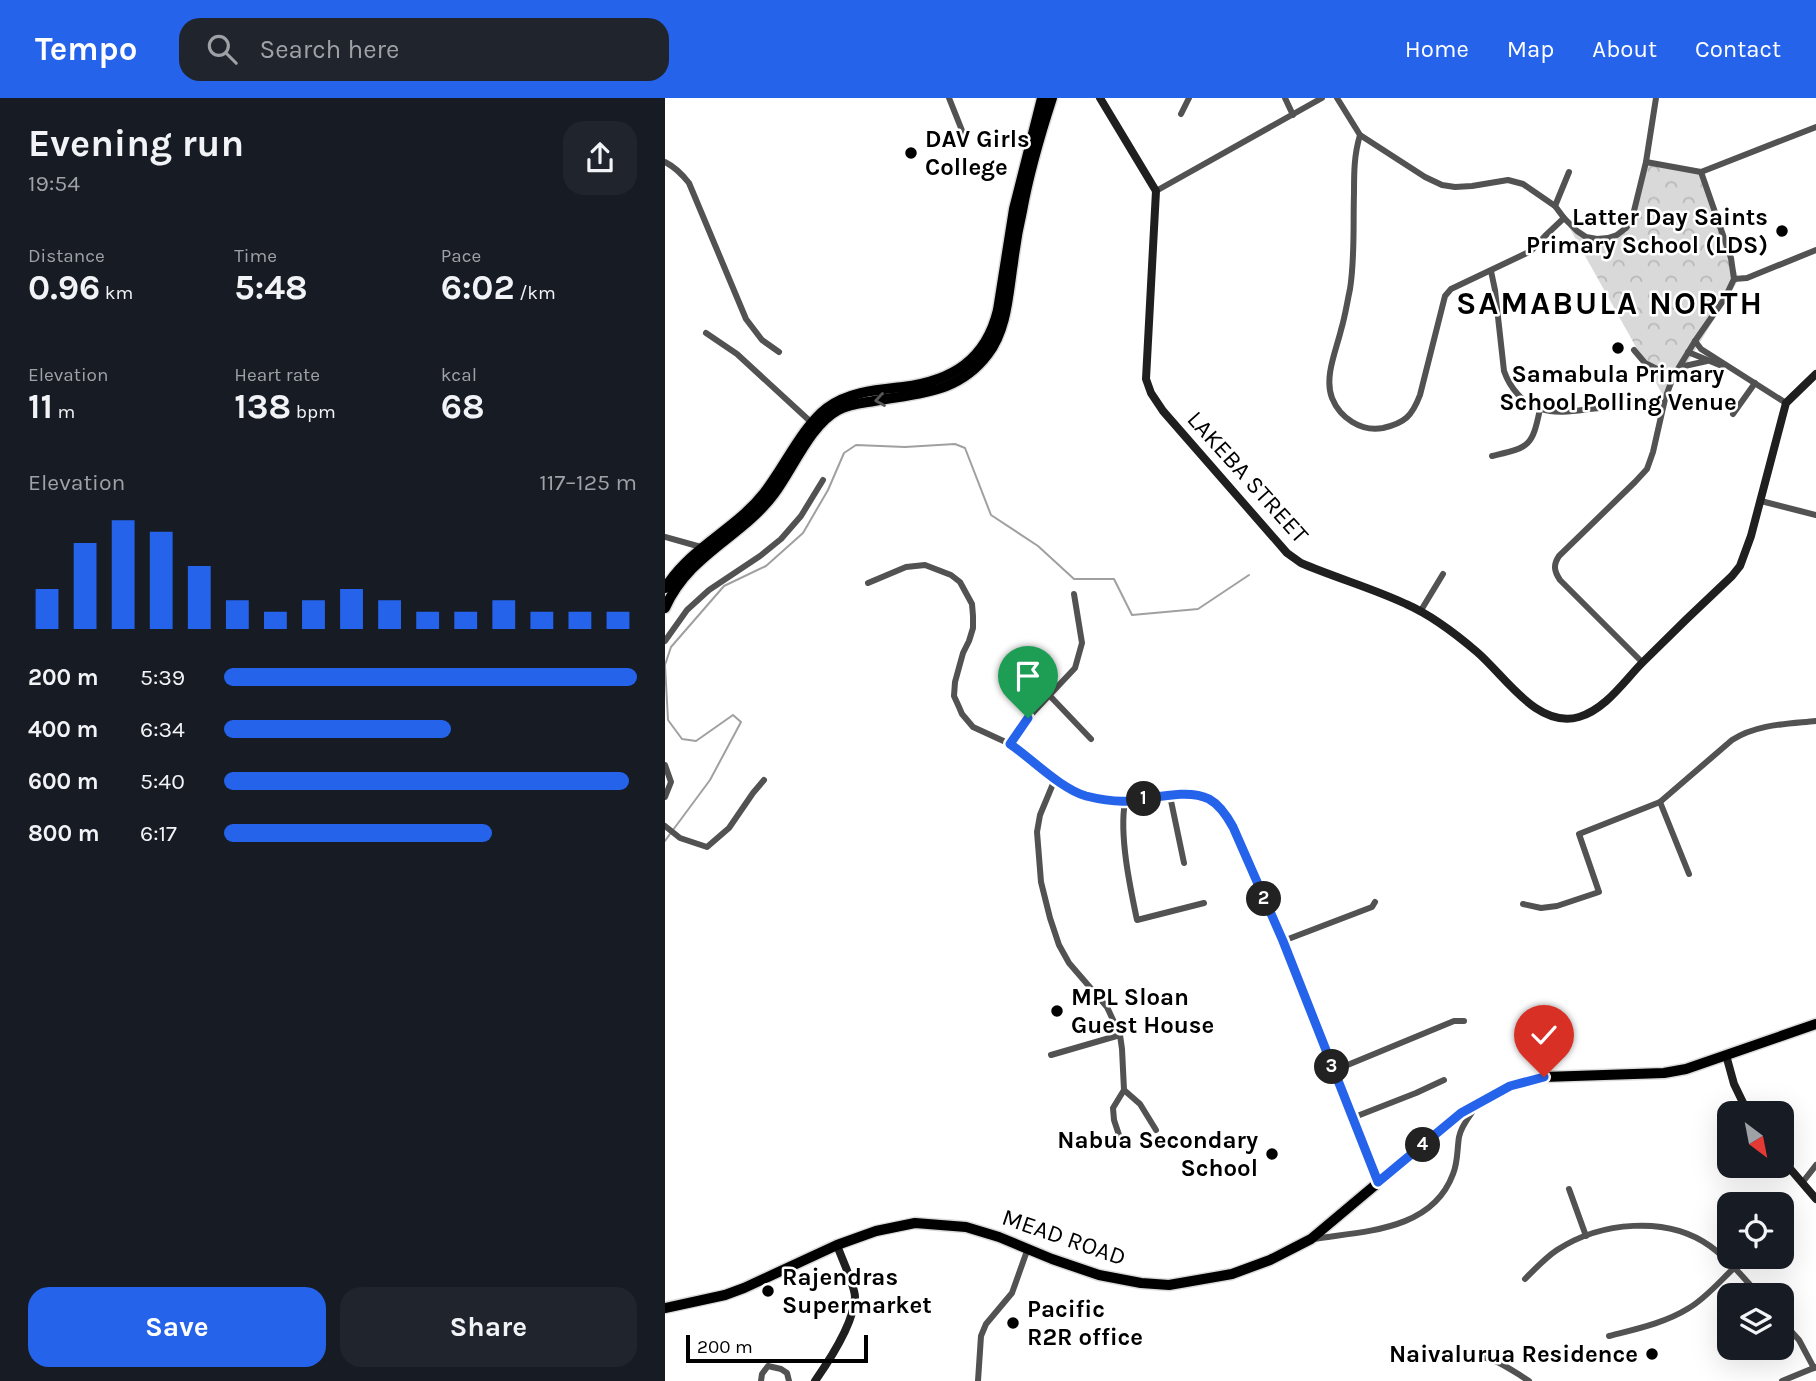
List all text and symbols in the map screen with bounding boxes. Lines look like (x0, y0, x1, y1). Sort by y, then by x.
search box (179, 18, 669, 81)
text: Tempo (35, 30, 137, 68)
icon: search (203, 30, 241, 68)
text: Search here (259, 34, 399, 65)
text: Home (1405, 35, 1469, 63)
text: Map (1507, 35, 1554, 63)
text: About (1592, 35, 1657, 63)
text: Contact (1695, 35, 1781, 63)
text: Evening run (28, 121, 244, 166)
button: share (563, 121, 637, 195)
place label: DAV Girls College (925, 125, 1030, 181)
marker: DAV Girls College (903, 145, 919, 161)
text: 19:54 (28, 170, 80, 197)
place label: Latter Day Saints Primary School (LDS) (1526, 203, 1768, 259)
marker: Latter Day Saints Primary School (LDS) (1774, 223, 1790, 239)
text: Distance (28, 245, 105, 267)
text: Time (234, 245, 277, 267)
text: Pace (441, 245, 481, 267)
text: 0.96 (28, 267, 100, 308)
text: 5:48 (234, 267, 308, 308)
text: 6:02 (441, 267, 515, 308)
text: km (100, 282, 133, 304)
text: /km (515, 282, 556, 304)
district label: SAMABULA NORTH (1456, 285, 1764, 322)
marker: Samabula Primary School Polling Venue (1610, 340, 1626, 356)
place label: Samabula Primary School Polling Venue (1499, 360, 1737, 416)
text: Elevation (28, 364, 108, 386)
text: Heart rate (234, 364, 320, 386)
text: kcal (441, 364, 477, 386)
text: 11 (28, 386, 53, 427)
text: 138 (234, 386, 291, 427)
text: 68 (441, 386, 485, 427)
one-way arrow (874, 392, 886, 407)
text: m (53, 401, 75, 423)
text: bpm (291, 401, 336, 423)
street label: LAKEBA STREET (1181, 405, 1315, 549)
text: Elevation (28, 469, 125, 496)
text: 117–125 m (539, 469, 637, 496)
pin (998, 646, 1058, 718)
icon: arrive (1009, 657, 1047, 695)
text: 200 m (28, 664, 99, 691)
text: 5:39 (140, 664, 185, 691)
text: 400 m (28, 716, 98, 743)
text: 6:34 (140, 716, 185, 743)
text: 600 m (28, 768, 99, 795)
text: 5:40 (140, 768, 185, 795)
pin: 1 (1127, 782, 1161, 816)
text: 1 (1140, 787, 1147, 809)
text: 800 m (28, 820, 100, 847)
text: 6:17 (140, 820, 177, 847)
pin: 2 (1247, 882, 1281, 916)
text: 2 (1258, 887, 1269, 909)
place label: MPL Sloan Guest House (1071, 983, 1214, 1039)
marker: MPL Sloan Guest House (1049, 1003, 1065, 1019)
pin (1514, 1005, 1574, 1077)
icon: check (1525, 1016, 1563, 1054)
pin: 3 (1315, 1049, 1349, 1084)
text: 3 (1326, 1055, 1337, 1077)
north arrow (1717, 1101, 1794, 1178)
map controls (1717, 1101, 1794, 1360)
place label: Nabua Secondary School (1057, 1126, 1258, 1182)
pin: 4 (1405, 1128, 1441, 1162)
text: 4 (1417, 1133, 1428, 1155)
marker: Nabua Secondary School (1264, 1146, 1280, 1162)
button: locate (1717, 1192, 1794, 1269)
street label: MEAD ROAD (998, 1203, 1130, 1271)
place label: Rajendras Supermarket (782, 1263, 932, 1319)
marker: Rajendras Supermarket (760, 1283, 776, 1299)
button: layers (1717, 1283, 1794, 1360)
button: Save (28, 1287, 326, 1367)
button: Share (340, 1287, 637, 1367)
place label: Pacific R2R office (1027, 1295, 1143, 1351)
marker: Pacific R2R office (1005, 1315, 1021, 1331)
scale bar (686, 1332, 868, 1364)
text: 200 m (697, 1336, 753, 1358)
place label: Naivalurua Residence (1389, 1340, 1638, 1368)
marker: Naivalurua Residence (1644, 1346, 1660, 1362)

